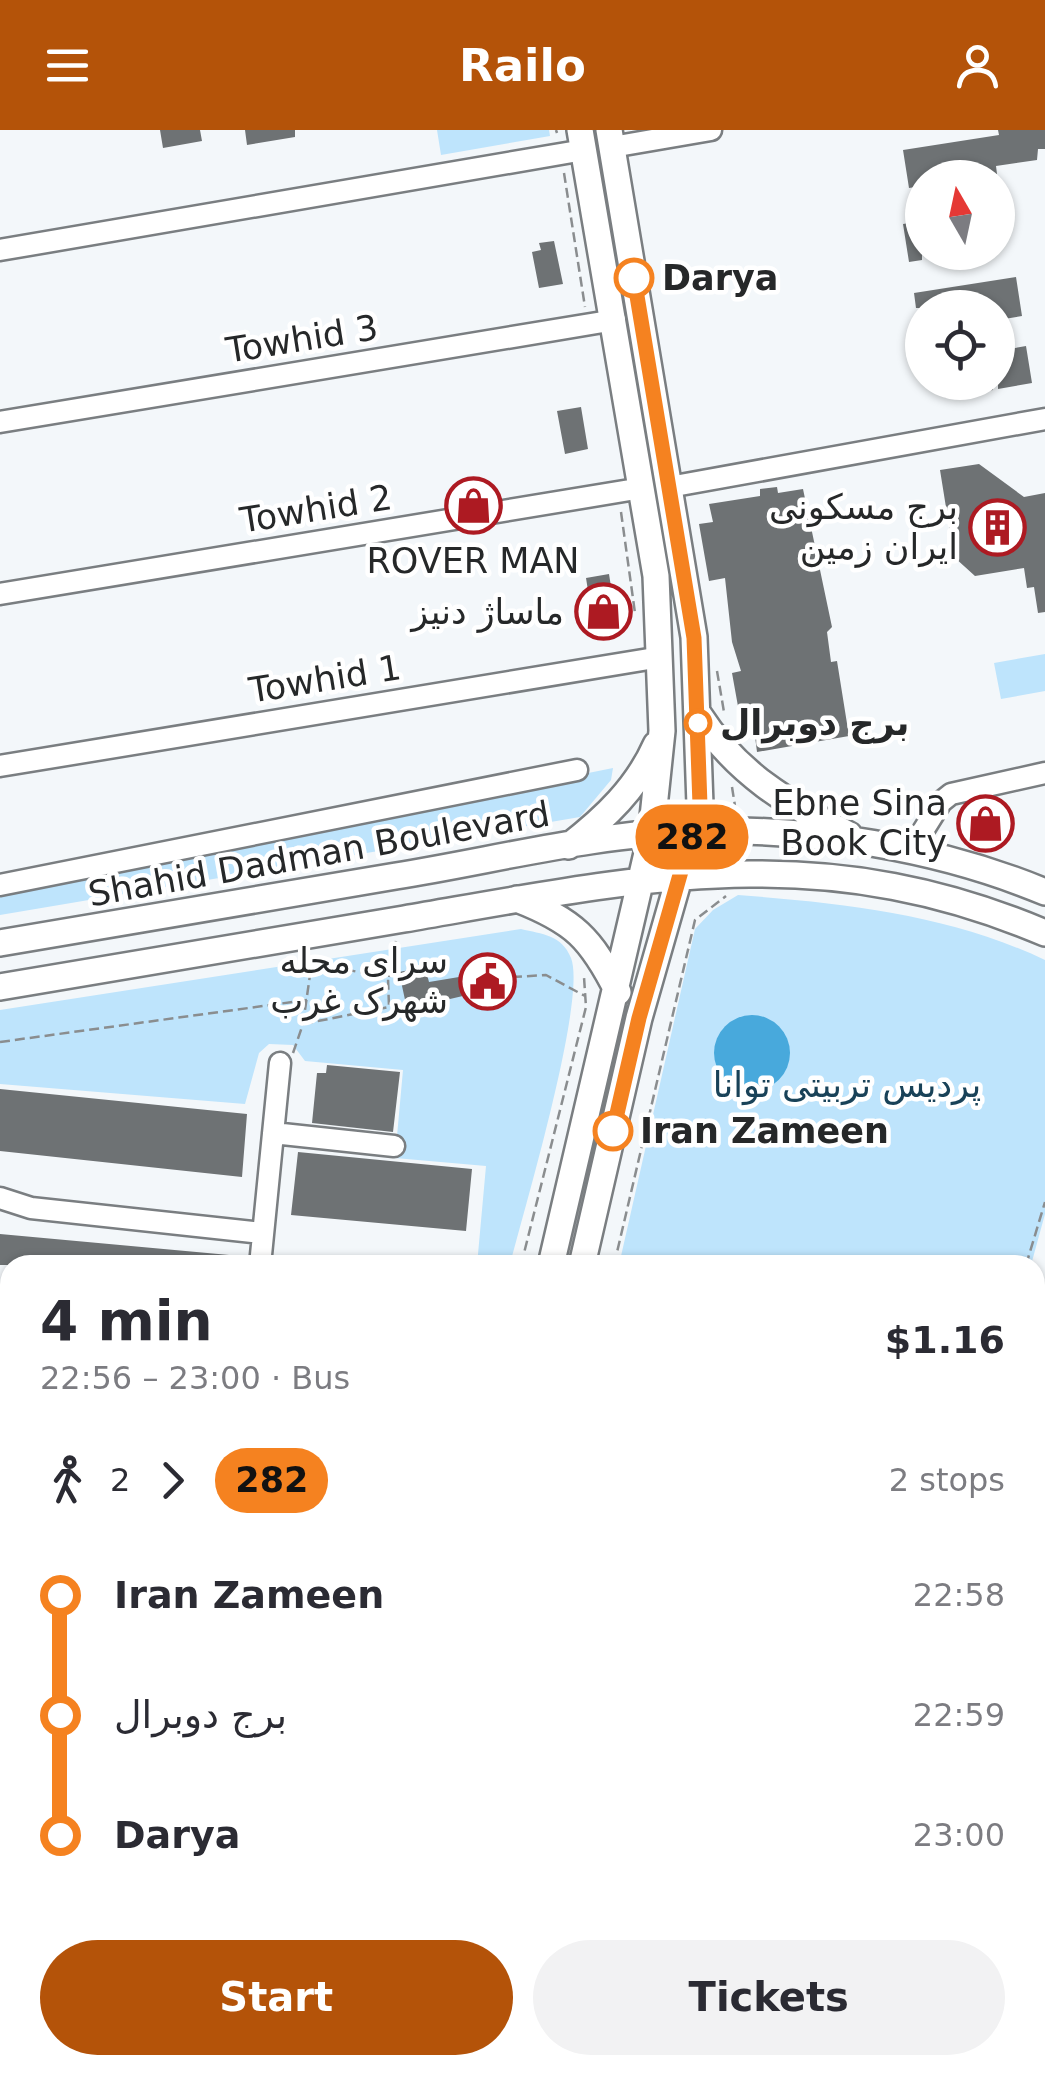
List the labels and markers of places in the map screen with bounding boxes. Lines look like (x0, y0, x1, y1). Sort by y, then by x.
place label: Darya (662, 258, 778, 298)
marker: Darya (615, 259, 653, 297)
shop icon: ROVER MAN (443, 475, 503, 535)
place label: برج مسکونی ایران زمین (769, 487, 958, 568)
building icon: برج مسکونی ایران زمین (967, 497, 1027, 557)
place label: ROVER MAN (366, 541, 580, 581)
shop icon: ماساژ دنیز (573, 582, 633, 642)
place label: ماساژ دنیز (409, 592, 564, 633)
place label: برج دوبرال (720, 703, 909, 744)
marker: برج دوبرال (685, 710, 711, 736)
place label: Ebne Sina Book City (772, 783, 947, 863)
shop icon: Ebne Sina Book City (956, 793, 1016, 853)
place label: سرای محله شهرک غرب (270, 941, 448, 1022)
public building icon: سرای محله شهرک غرب (457, 951, 517, 1011)
place label: Iran Zameen (640, 1111, 889, 1151)
marker: Iran Zameen (594, 1112, 632, 1150)

